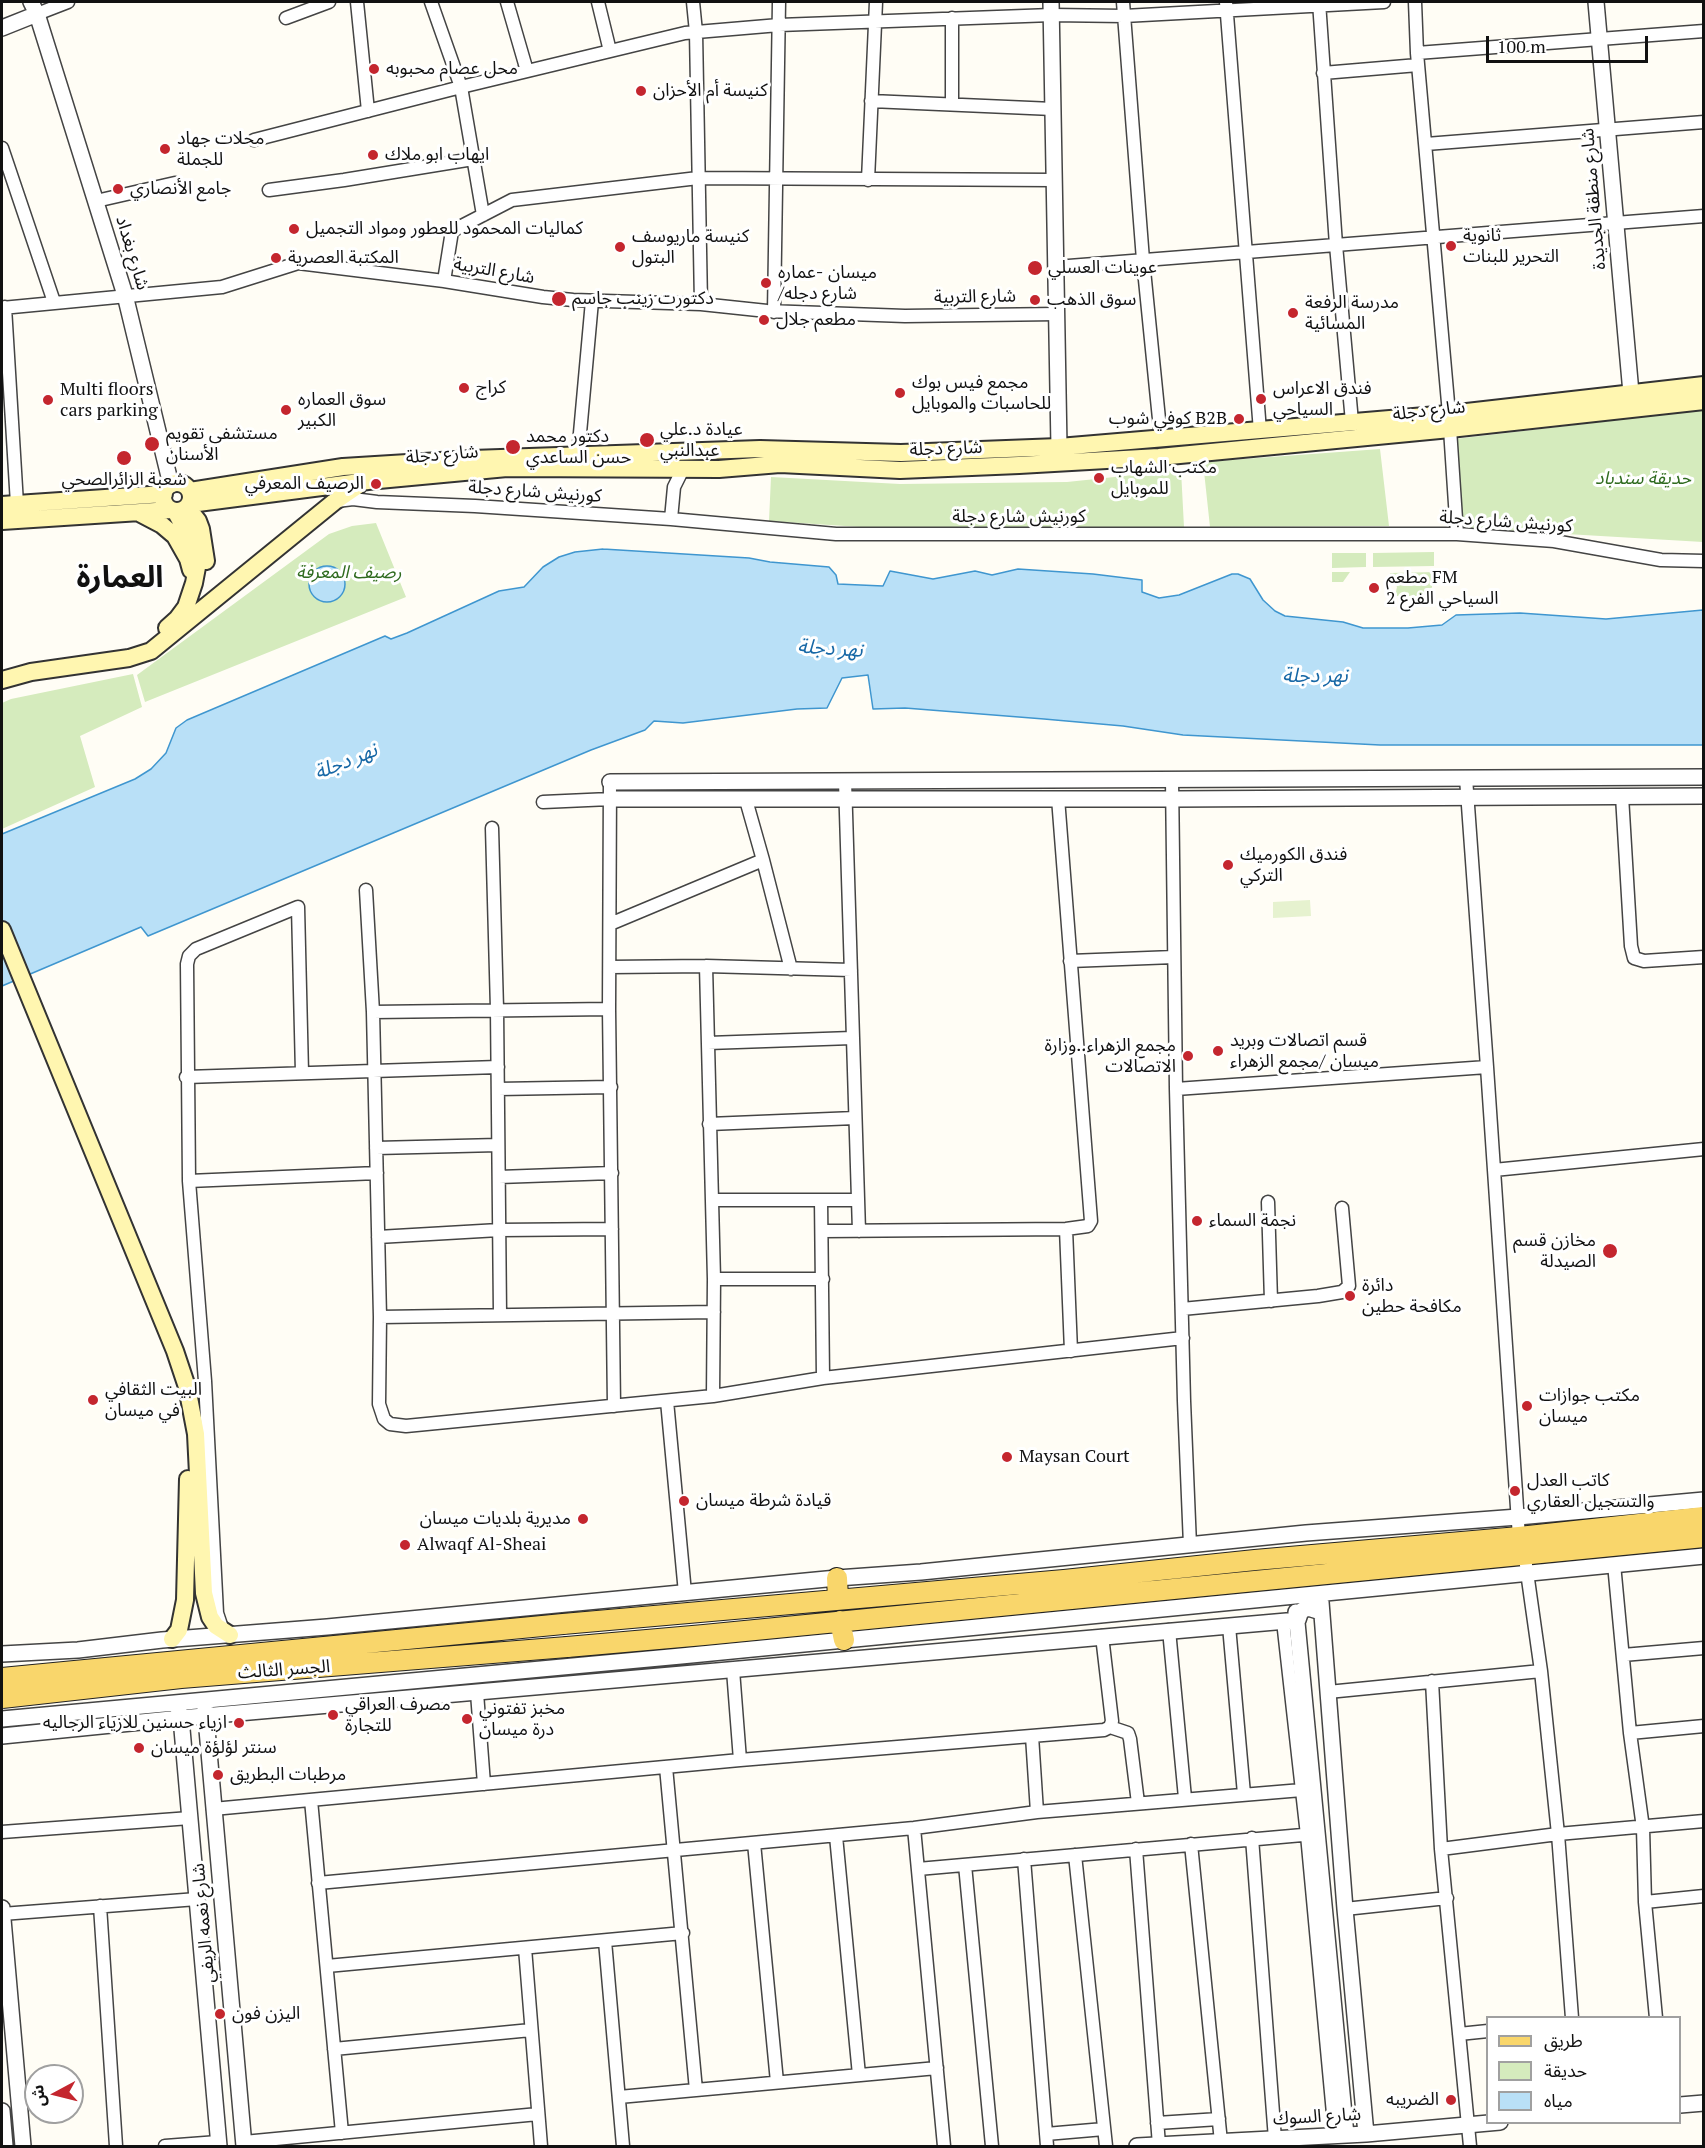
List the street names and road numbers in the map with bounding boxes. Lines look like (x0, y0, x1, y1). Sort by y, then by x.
street label: شارع منطقة الجديدة (1577, 127, 1611, 271)
street label: شارع بغداد (111, 213, 153, 293)
street label: شارع التربية (452, 253, 536, 289)
street label: شارع التربية (934, 285, 1016, 309)
street label: شارع دجلة (1392, 396, 1466, 426)
street label: شارع دجلة (909, 437, 983, 461)
street label: شارع دجلة (405, 441, 479, 469)
street label: كورنيش شارع دجلة (468, 477, 602, 507)
street label: كورنيش شارع دجلة (952, 506, 1086, 528)
street label: كورنيش شارع دجلة (1439, 507, 1573, 537)
street label: الجسر الثالث (237, 1656, 331, 1684)
street label: شارع نعمه الريفي (188, 1862, 220, 1984)
street label: شارع السوك (1272, 2104, 1362, 2130)

